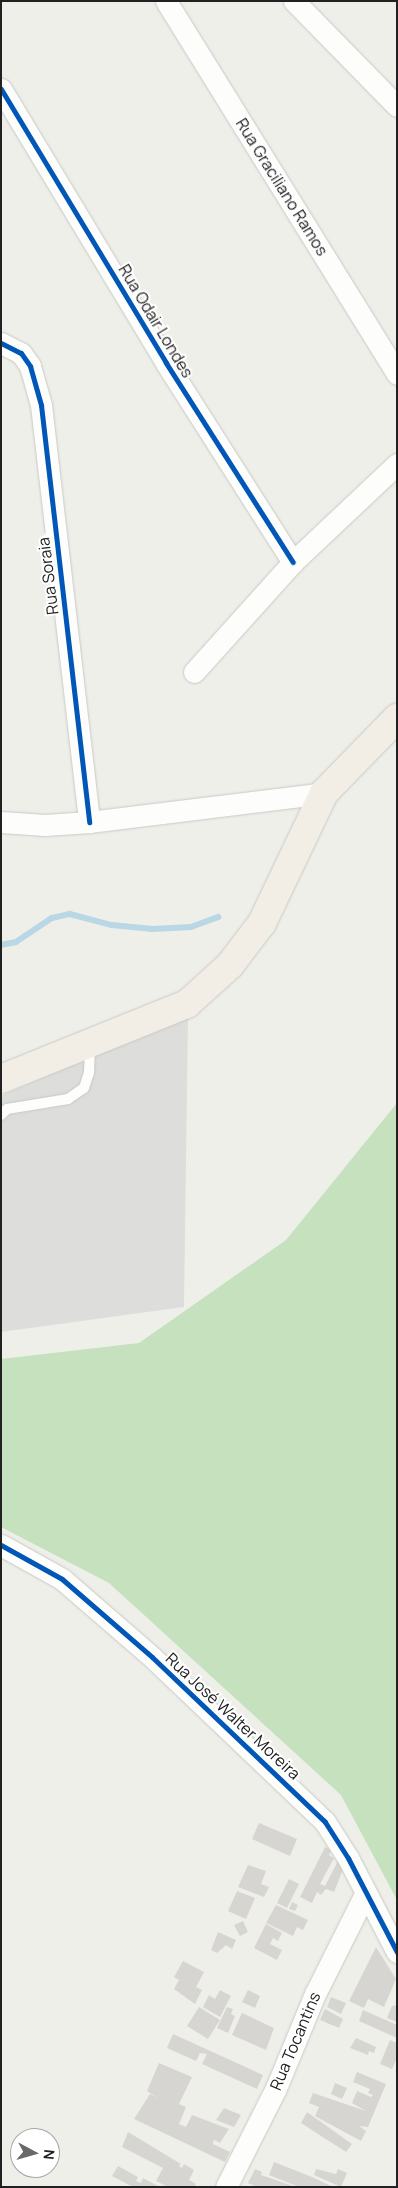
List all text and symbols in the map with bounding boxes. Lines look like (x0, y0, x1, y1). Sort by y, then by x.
street label: Rua Graciliano Ramos (232, 115, 332, 259)
street label: Rua Odair Londes (115, 261, 197, 381)
street label: Rua Soraia (34, 536, 62, 616)
street label: Rua José Walter Moreira (162, 1649, 304, 1783)
street label: Rua Tocantins (266, 1989, 324, 2093)
north arrow (10, 2128, 60, 2178)
text: N (39, 2149, 59, 2161)

